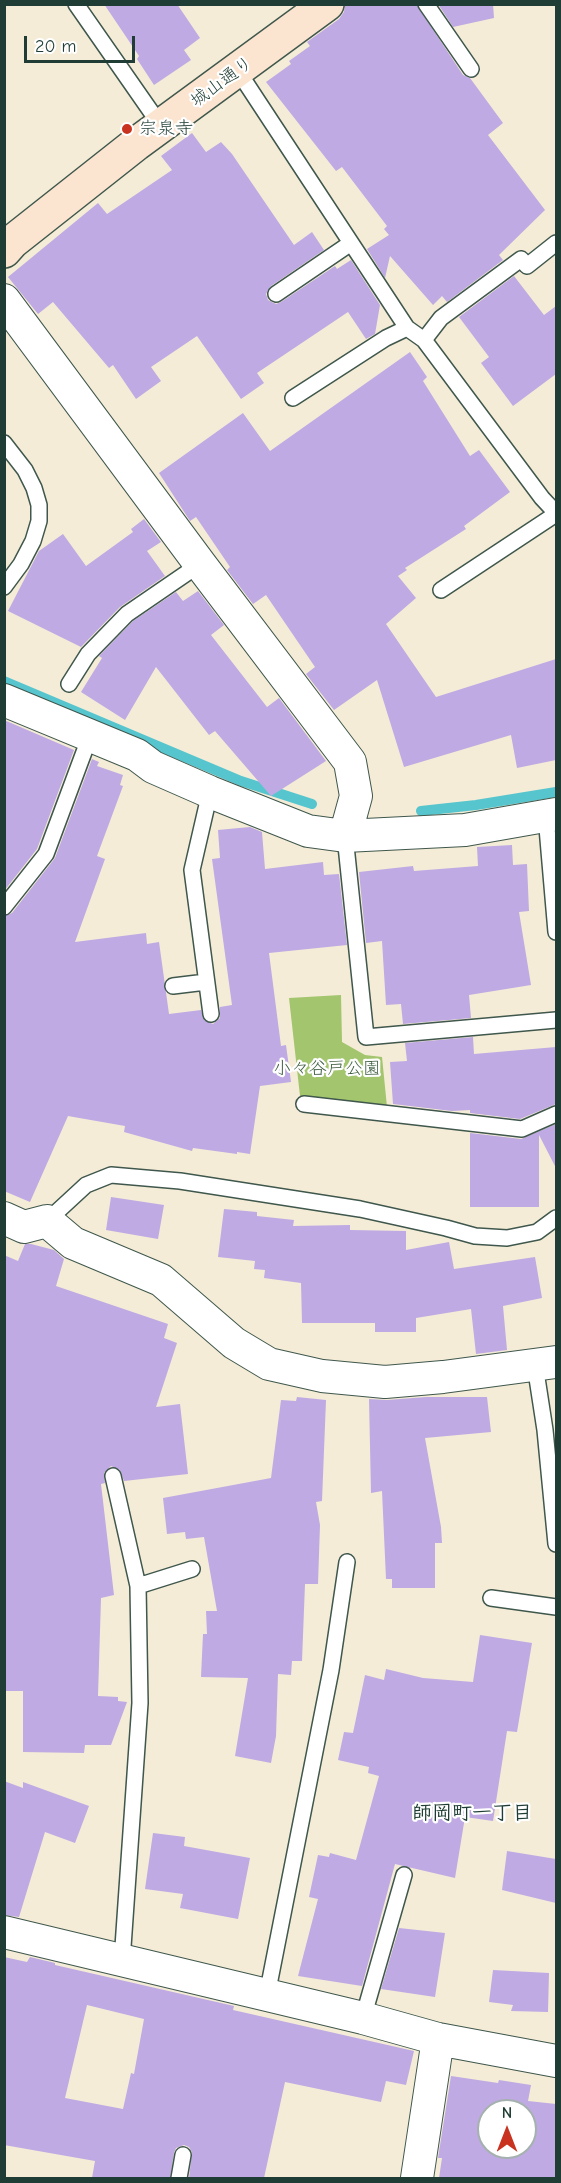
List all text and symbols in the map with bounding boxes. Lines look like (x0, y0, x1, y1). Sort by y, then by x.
scale bar (27, 24, 138, 62)
text: 20 m (35, 36, 76, 57)
street label: 城山通り (187, 52, 257, 112)
place label: 宗泉寺 (139, 118, 193, 140)
marker: 宗泉寺 (120, 122, 134, 136)
park label: 小々谷戸公園 (273, 1058, 381, 1080)
district label: 師岡町一丁目 (412, 1801, 532, 1825)
north arrow (477, 2099, 537, 2159)
text: N (502, 2104, 512, 2122)

